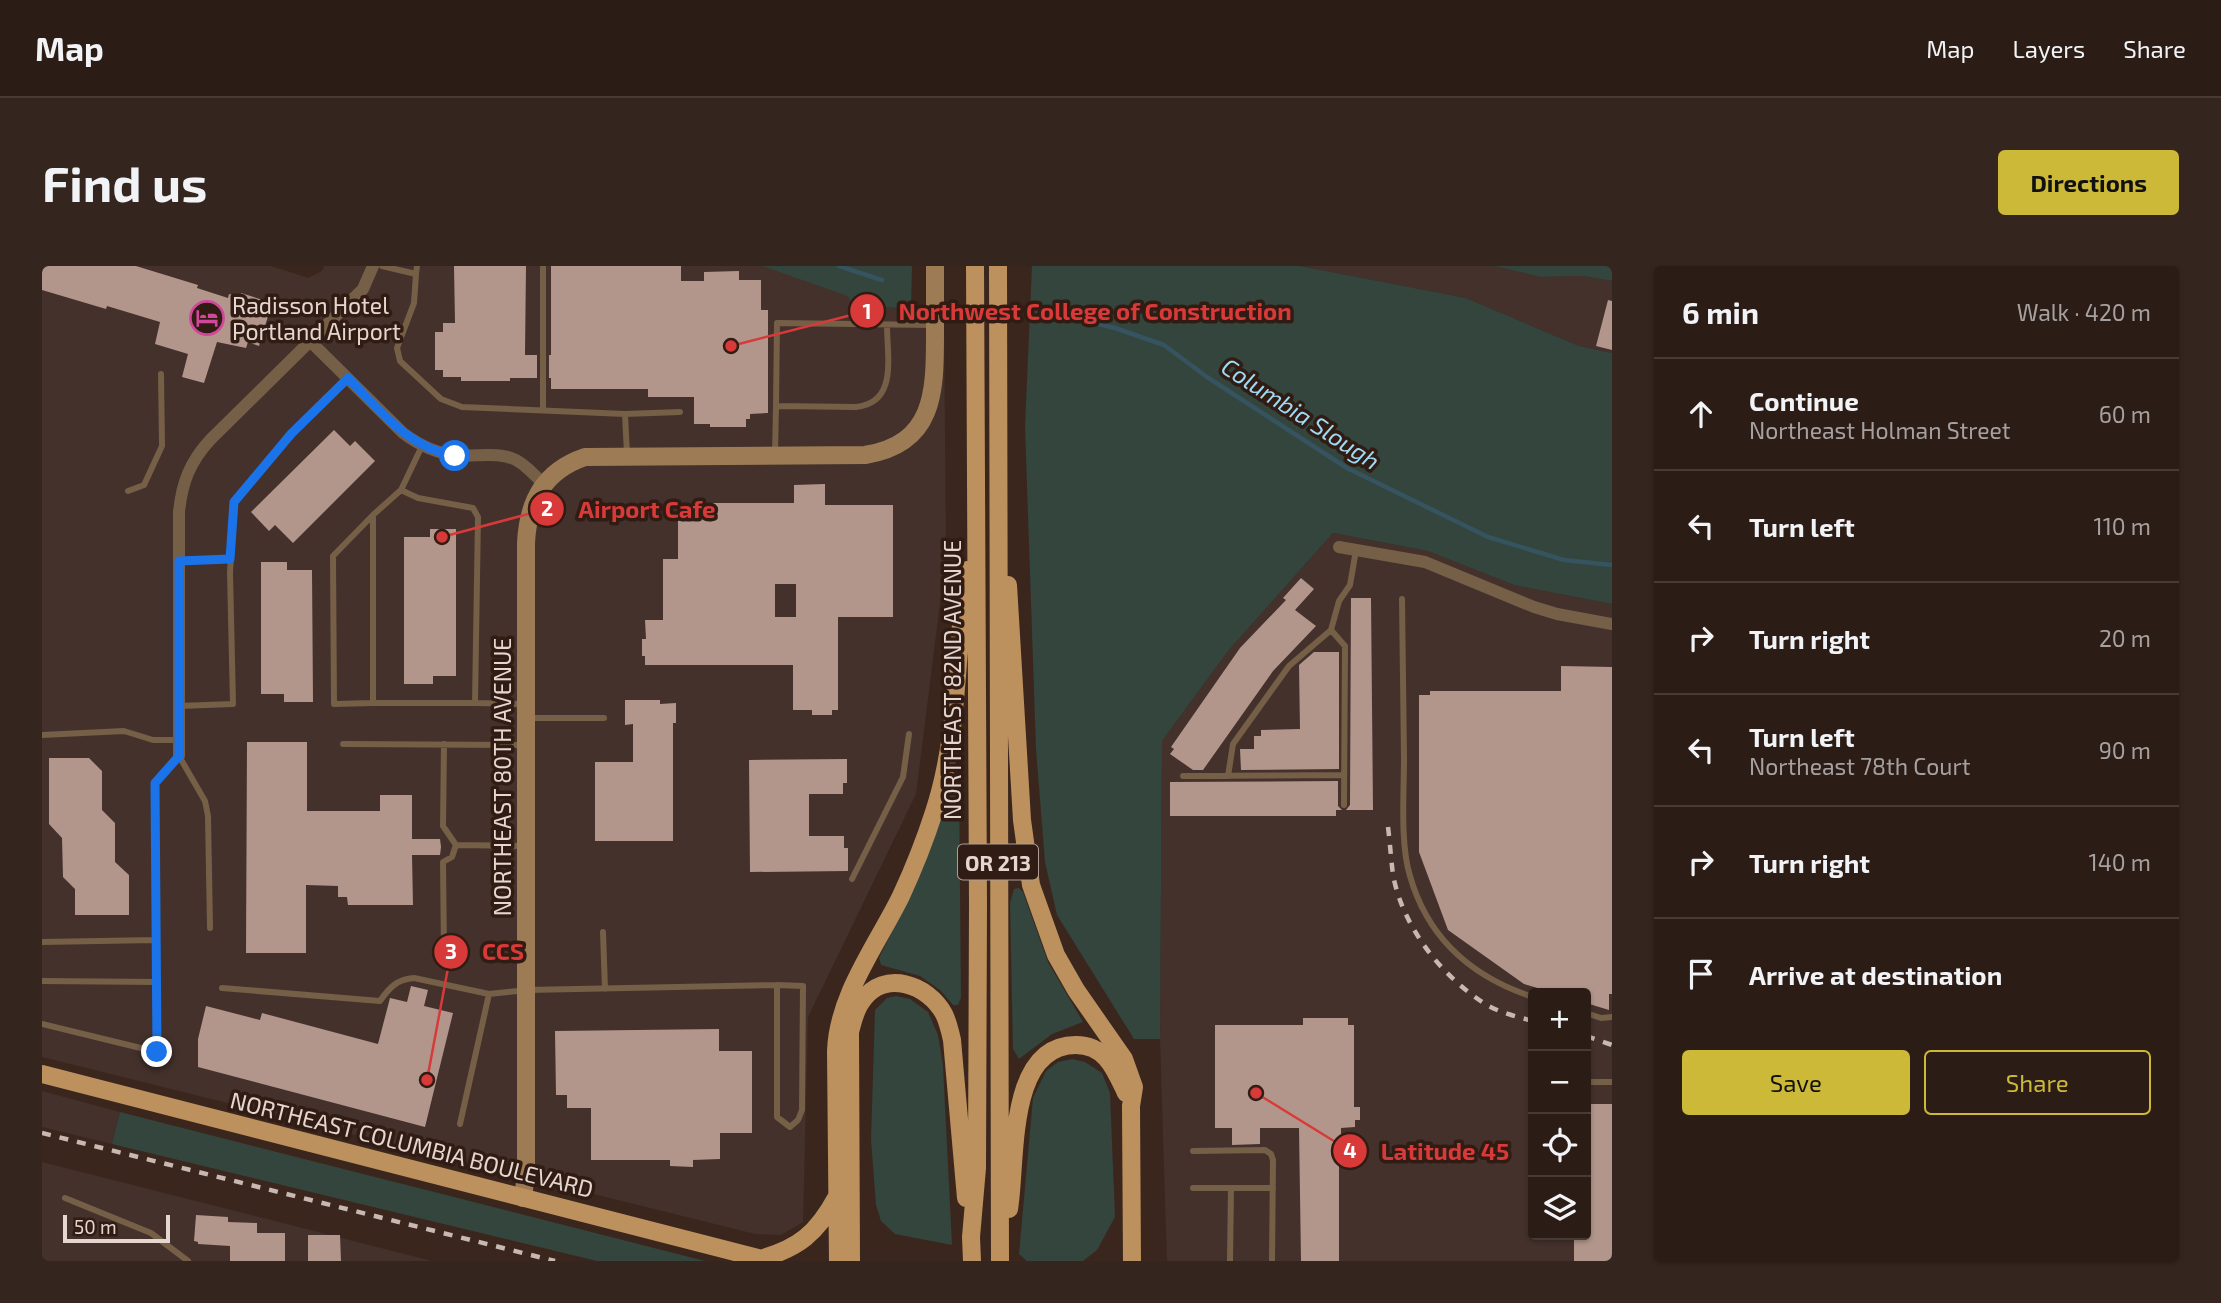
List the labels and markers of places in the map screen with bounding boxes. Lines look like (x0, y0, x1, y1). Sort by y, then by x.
callout: Northwest College of Construction (849, 289, 1306, 334)
place label: Radisson Hotel Portland Airport (232, 291, 401, 345)
hotel icon: Radisson Hotel Portland Airport (188, 299, 226, 337)
callout: Airport Cafe (530, 487, 730, 532)
callout: CCS (433, 929, 538, 974)
callout: Latitude 45 (1332, 1129, 1524, 1174)

